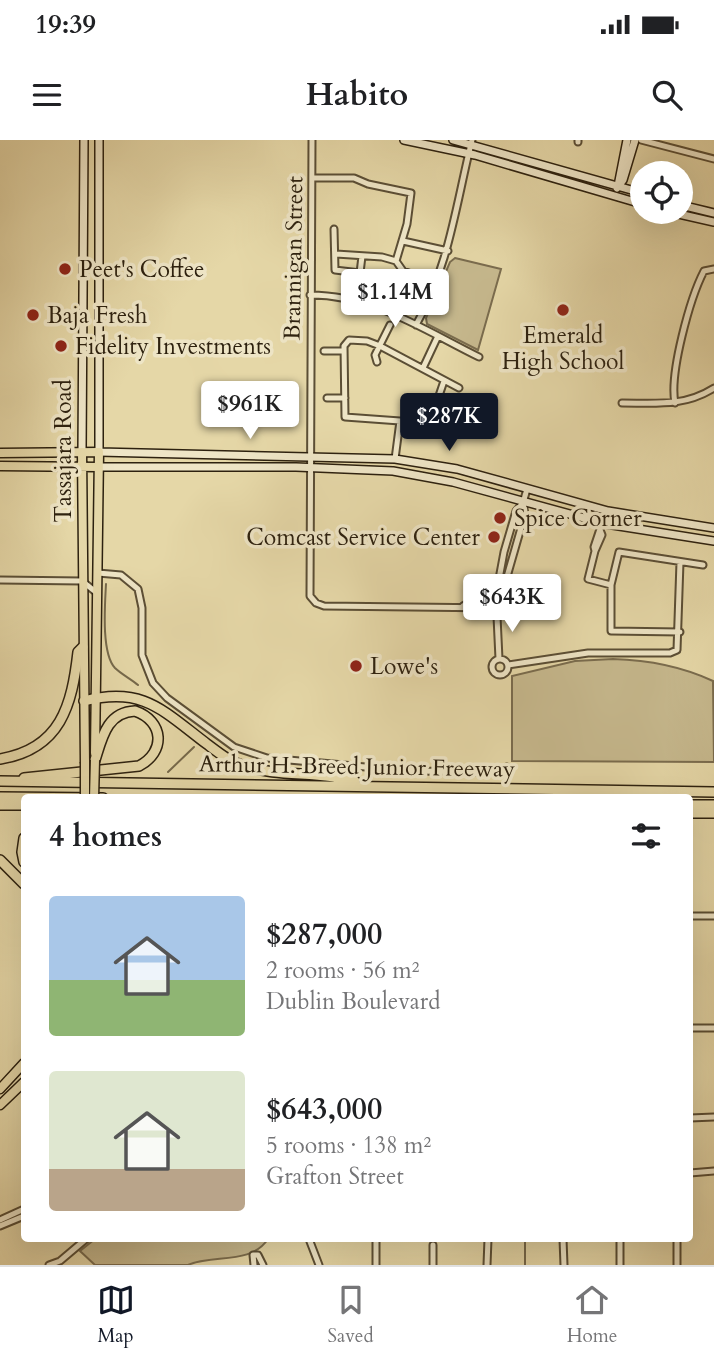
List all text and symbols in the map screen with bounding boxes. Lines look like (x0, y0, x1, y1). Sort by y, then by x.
text: 19:39 (35, 7, 96, 42)
text: Habito (306, 73, 408, 117)
icon: menu (28, 76, 66, 114)
icon: search (648, 76, 686, 114)
map controls (630, 161, 693, 224)
button: locate (630, 161, 693, 224)
street label: Brannigan Street (277, 176, 310, 340)
place label: Peet's Coffee (79, 254, 205, 285)
marker: Peet's Coffee (57, 261, 73, 277)
pin: $1.14M (338, 270, 452, 329)
text: $1.14M (357, 276, 433, 307)
place label: Baja Fresh (47, 300, 148, 331)
marker: Emerald High School (555, 302, 571, 318)
marker: Baja Fresh (25, 307, 41, 323)
place label: Emerald High School (502, 320, 625, 377)
place label: Fidelity Investments (75, 331, 271, 362)
marker: Fidelity Investments (53, 338, 69, 354)
street label: Tassajara Road (48, 378, 79, 523)
pin: $961K (201, 382, 299, 441)
text: $961K (217, 388, 283, 419)
pin: $287K (400, 394, 498, 453)
text: $287K (416, 400, 482, 431)
place label: Spice Corner (514, 503, 642, 534)
marker: Spice Corner (492, 510, 508, 526)
place label: Comcast Service Center (246, 522, 481, 553)
marker: Comcast Service Center (486, 529, 502, 545)
pin: $643K (463, 574, 561, 634)
text: $643K (479, 581, 545, 612)
place label: Lowe's (370, 651, 438, 682)
marker: Lowe's (348, 658, 364, 674)
street label: Arthur H. Breed Junior Freeway (199, 748, 515, 785)
text: 4 homes (49, 816, 162, 857)
icon: filters (627, 817, 665, 855)
text: $287,000 (266, 914, 382, 955)
icon: home (105, 924, 189, 1008)
text: 2 rooms · 56 m² (266, 955, 419, 986)
text: Dublin Boulevard (266, 986, 440, 1017)
text: $643,000 (266, 1089, 382, 1130)
icon: home (105, 1099, 189, 1183)
text: 5 rooms · 138 m² (266, 1130, 431, 1161)
text: Grafton Street (266, 1161, 404, 1192)
tab: Map (97, 1281, 135, 1349)
tab: Saved (328, 1281, 374, 1349)
tab: Home (567, 1281, 617, 1349)

